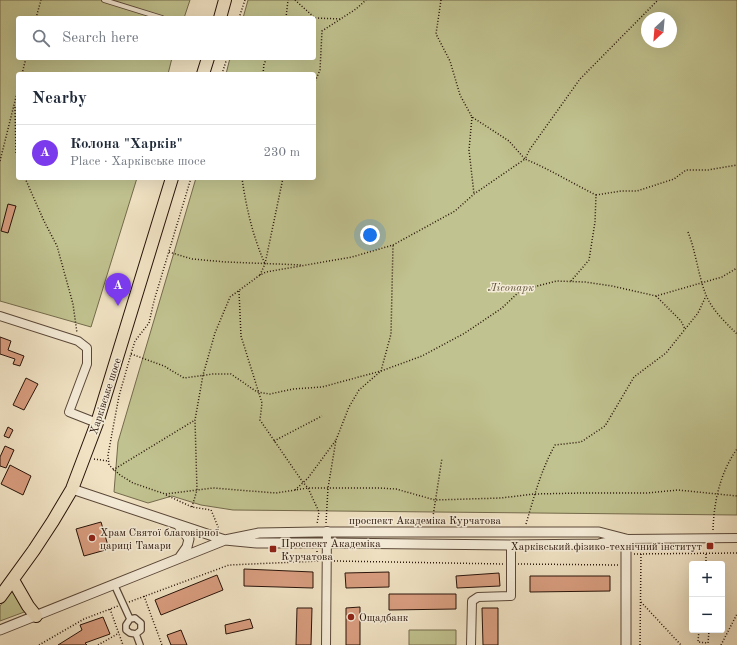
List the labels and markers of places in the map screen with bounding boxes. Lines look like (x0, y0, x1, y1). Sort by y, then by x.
pin: A (105, 273, 131, 306)
place label: Храм Святої благовірної цариці Тамари (100, 528, 220, 552)
marker: Храм Святої благовірної цариці Тамари (87, 533, 97, 543)
place label: Проспект Академіка Курчатова (281, 539, 381, 563)
marker: Харківський фізико-технічний інститут (705, 541, 715, 551)
place label: Харківський фізико-технічний інститут (511, 542, 702, 553)
marker: Проспект Академіка Курчатова (268, 544, 278, 554)
marker: Ощадбанк (346, 612, 356, 622)
place label: Ощадбанк (359, 613, 409, 624)

